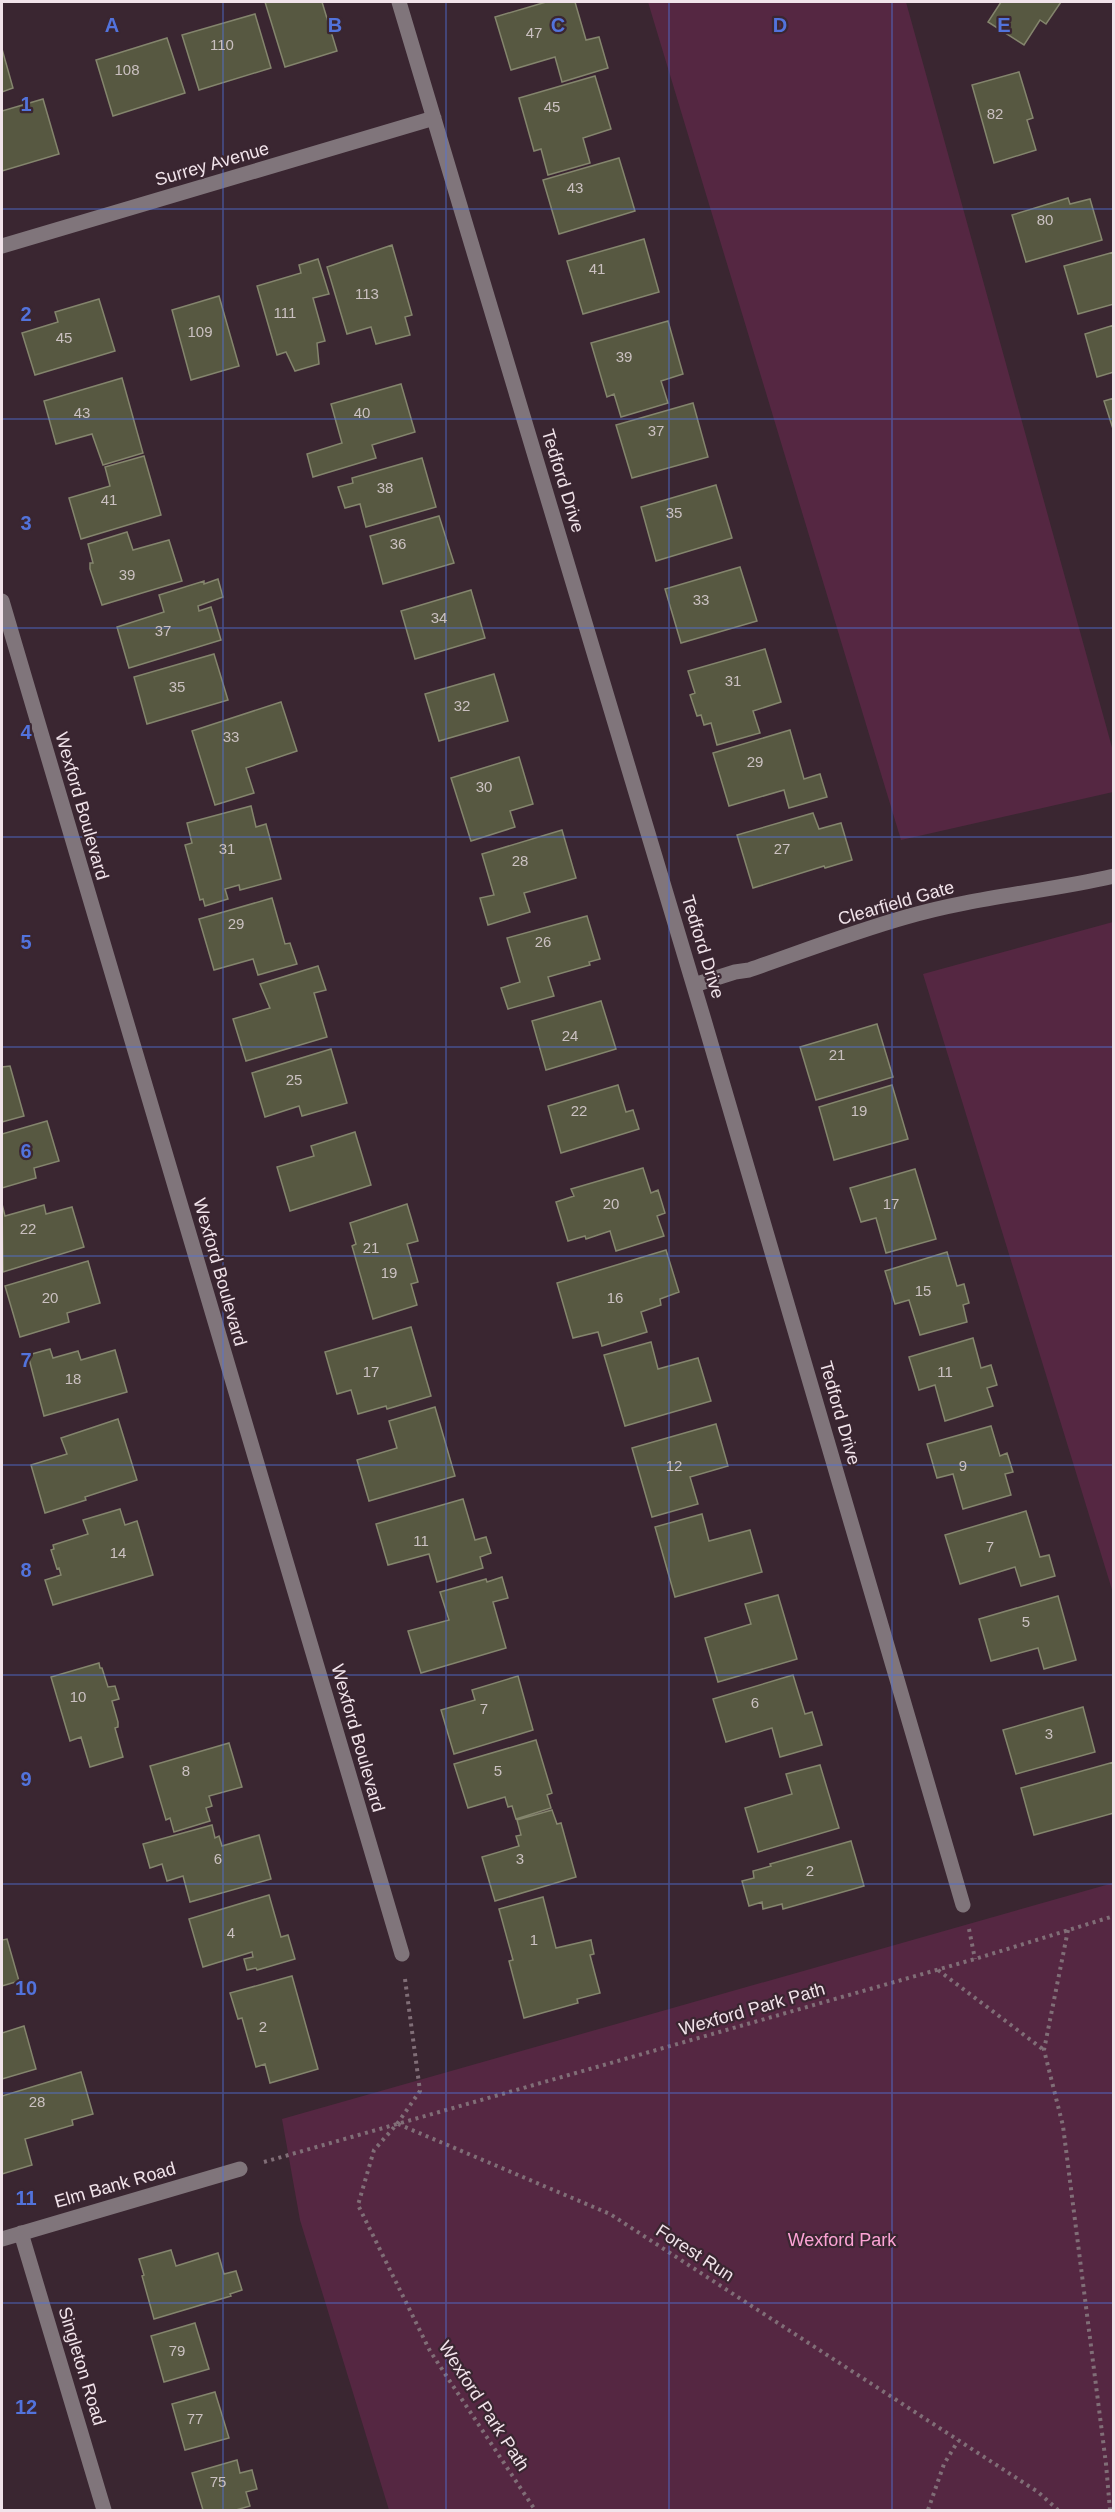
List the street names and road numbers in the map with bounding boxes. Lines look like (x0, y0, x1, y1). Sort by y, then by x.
street label: Surrey Avenue (153, 138, 271, 190)
street label: Tedford Drive (538, 427, 588, 535)
street label: Wexford Boulevard (51, 730, 113, 882)
street label: Clearfield Gate (836, 877, 956, 929)
street label: Tedford Drive (678, 893, 728, 1001)
street label: Wexford Boulevard (189, 1196, 251, 1348)
street label: Tedford Drive (816, 1359, 864, 1467)
street label: Wexford Boulevard (327, 1662, 389, 1814)
street label: Wexford Park Path (677, 1979, 827, 2039)
street label: Elm Bank Road (52, 2158, 178, 2212)
street label: Forest Run (652, 2220, 738, 2286)
street label: Singleton Road (54, 2304, 110, 2428)
street label: Wexford Park Path (435, 2337, 533, 2475)

